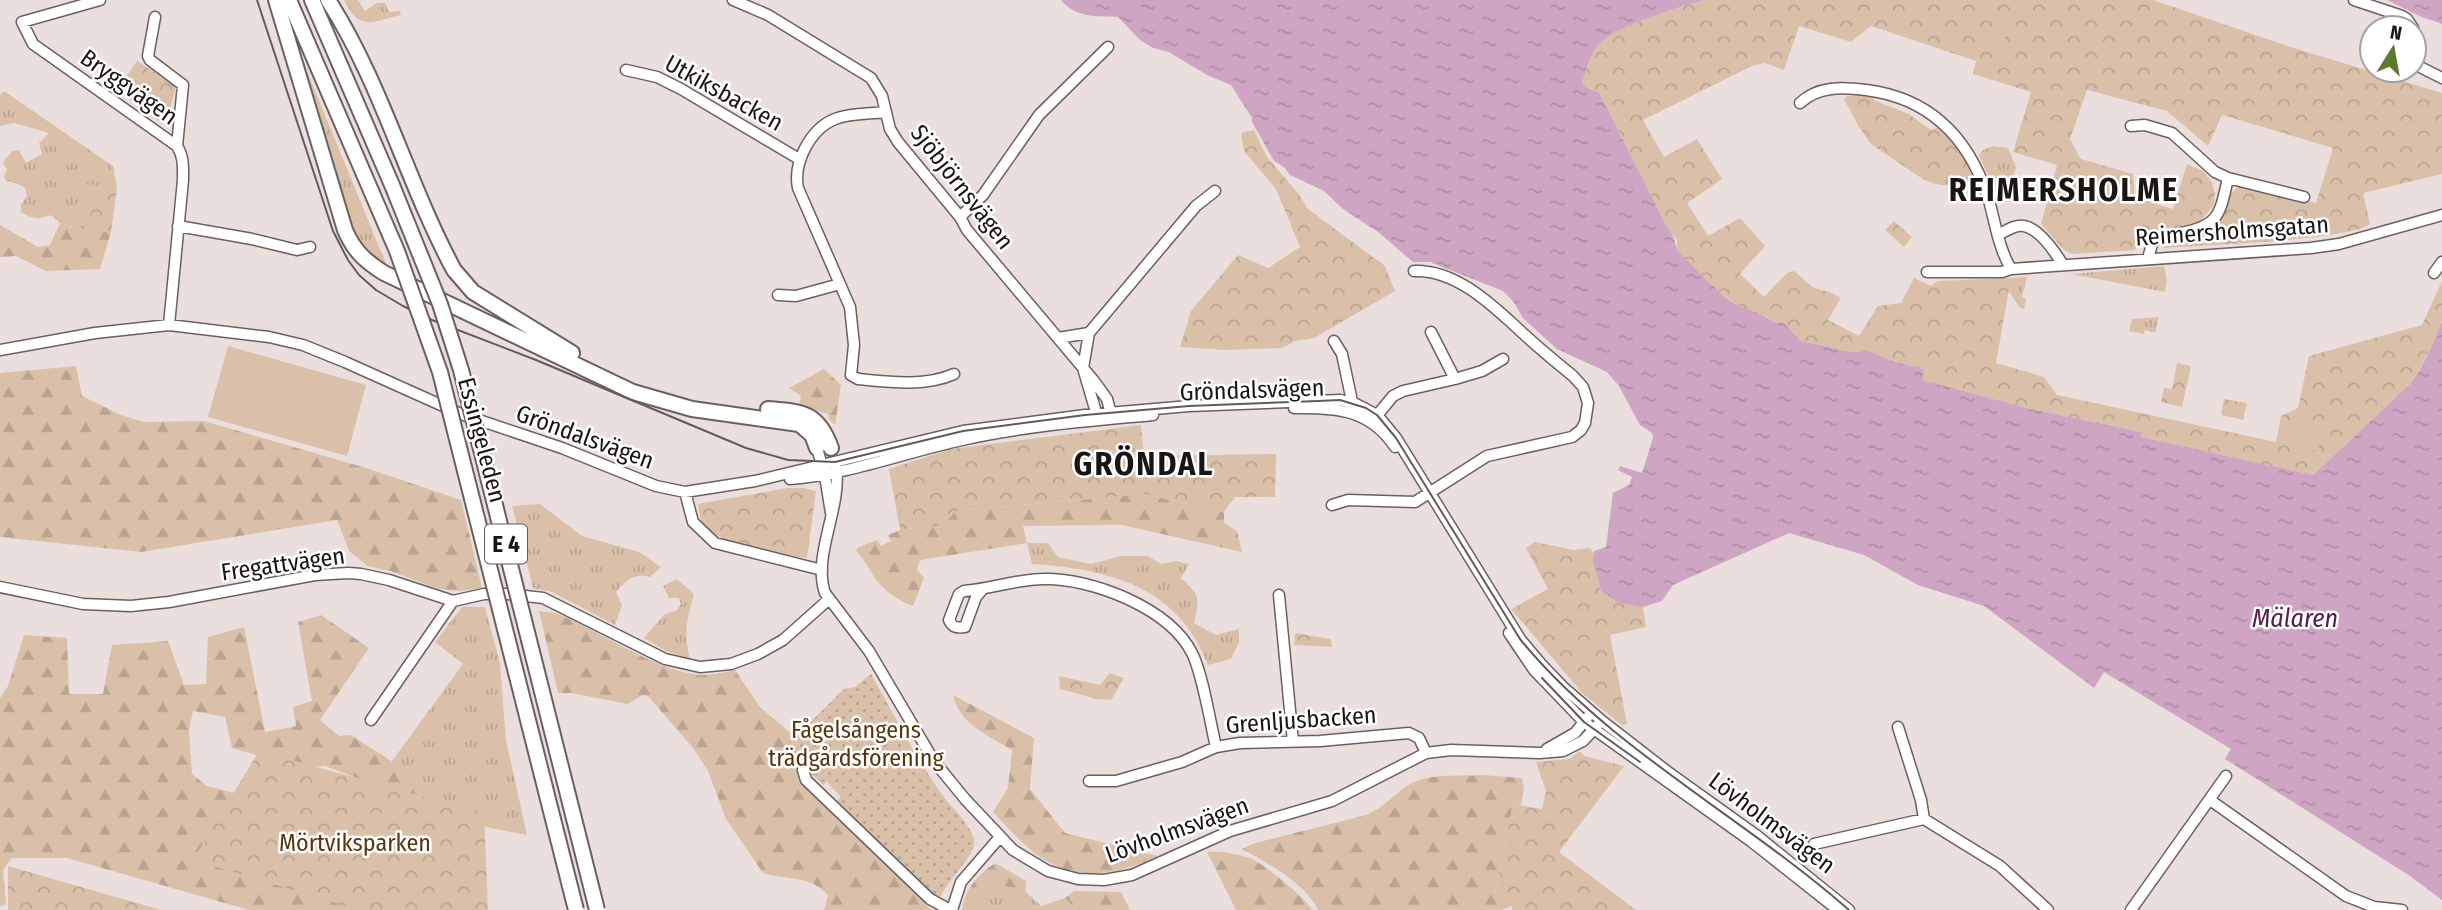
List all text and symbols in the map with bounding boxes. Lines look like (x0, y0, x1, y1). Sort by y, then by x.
north arrow (2358, 14, 2428, 84)
text: N (2388, 20, 2404, 45)
street label: Bryggvägen (75, 43, 183, 131)
street label: Utkiksbacken (660, 49, 788, 137)
street label: Sjöbjörnsvägen (905, 119, 1019, 255)
district label: REIMERSHOLME (1949, 171, 2179, 209)
street label: Reimersholmsgatan (2134, 210, 2330, 252)
street label: Gröndalsvägen (1179, 373, 1325, 407)
street label: Essingeleden (452, 374, 512, 506)
street label: Gröndalsvägen (512, 399, 658, 475)
district label: GRÖNDAL (1074, 444, 1214, 483)
road number: E 4 (485, 524, 527, 564)
street label: Fregattvägen (219, 541, 347, 587)
water label: Mälaren (2252, 603, 2338, 634)
street label: Grenljusbacken (1225, 701, 1377, 739)
park label: Fågelsångens trädgårdsförening (768, 716, 944, 772)
street label: Lövholmsvägen (1703, 767, 1841, 879)
street label: Lövholmsvägen (1101, 791, 1253, 869)
park label: Mörtviksparken (279, 829, 431, 857)

